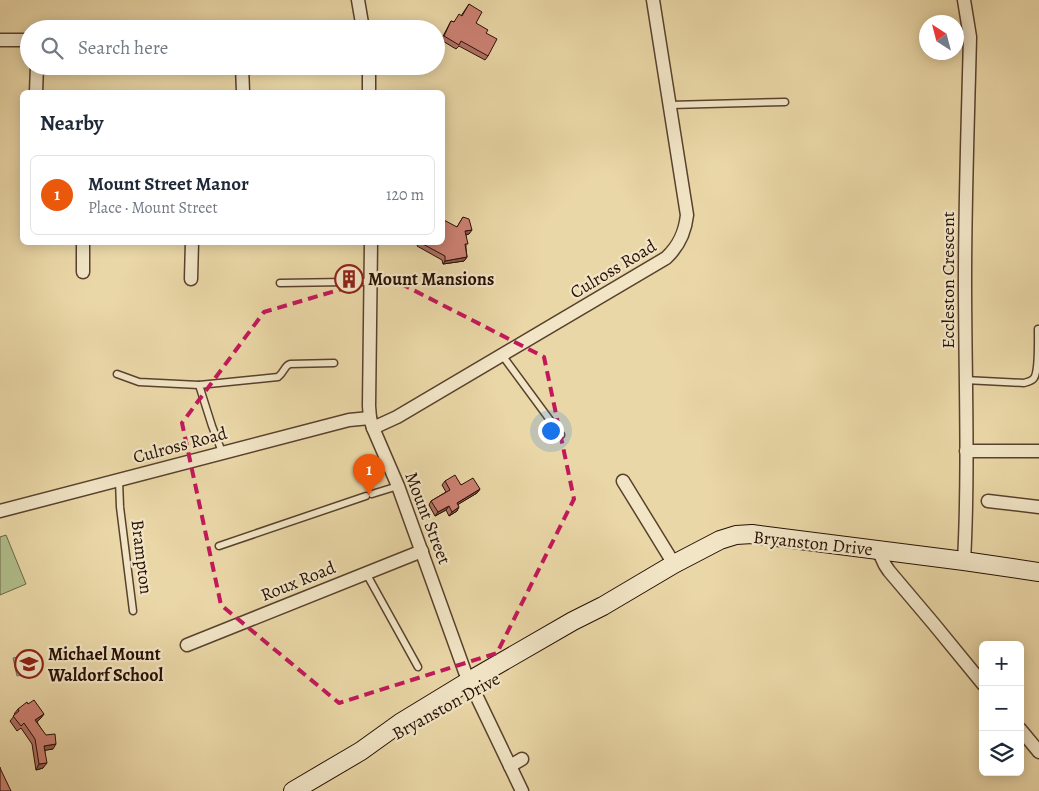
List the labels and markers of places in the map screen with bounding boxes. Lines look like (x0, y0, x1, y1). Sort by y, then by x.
building icon: Mount Mansions (334, 264, 364, 294)
place label: Mount Mansions (368, 267, 494, 291)
pin: 1 (353, 454, 385, 495)
place label: Michael Mount Waldorf School (47, 642, 164, 687)
school or university icon: Michael Mount Waldorf School (14, 649, 44, 679)

